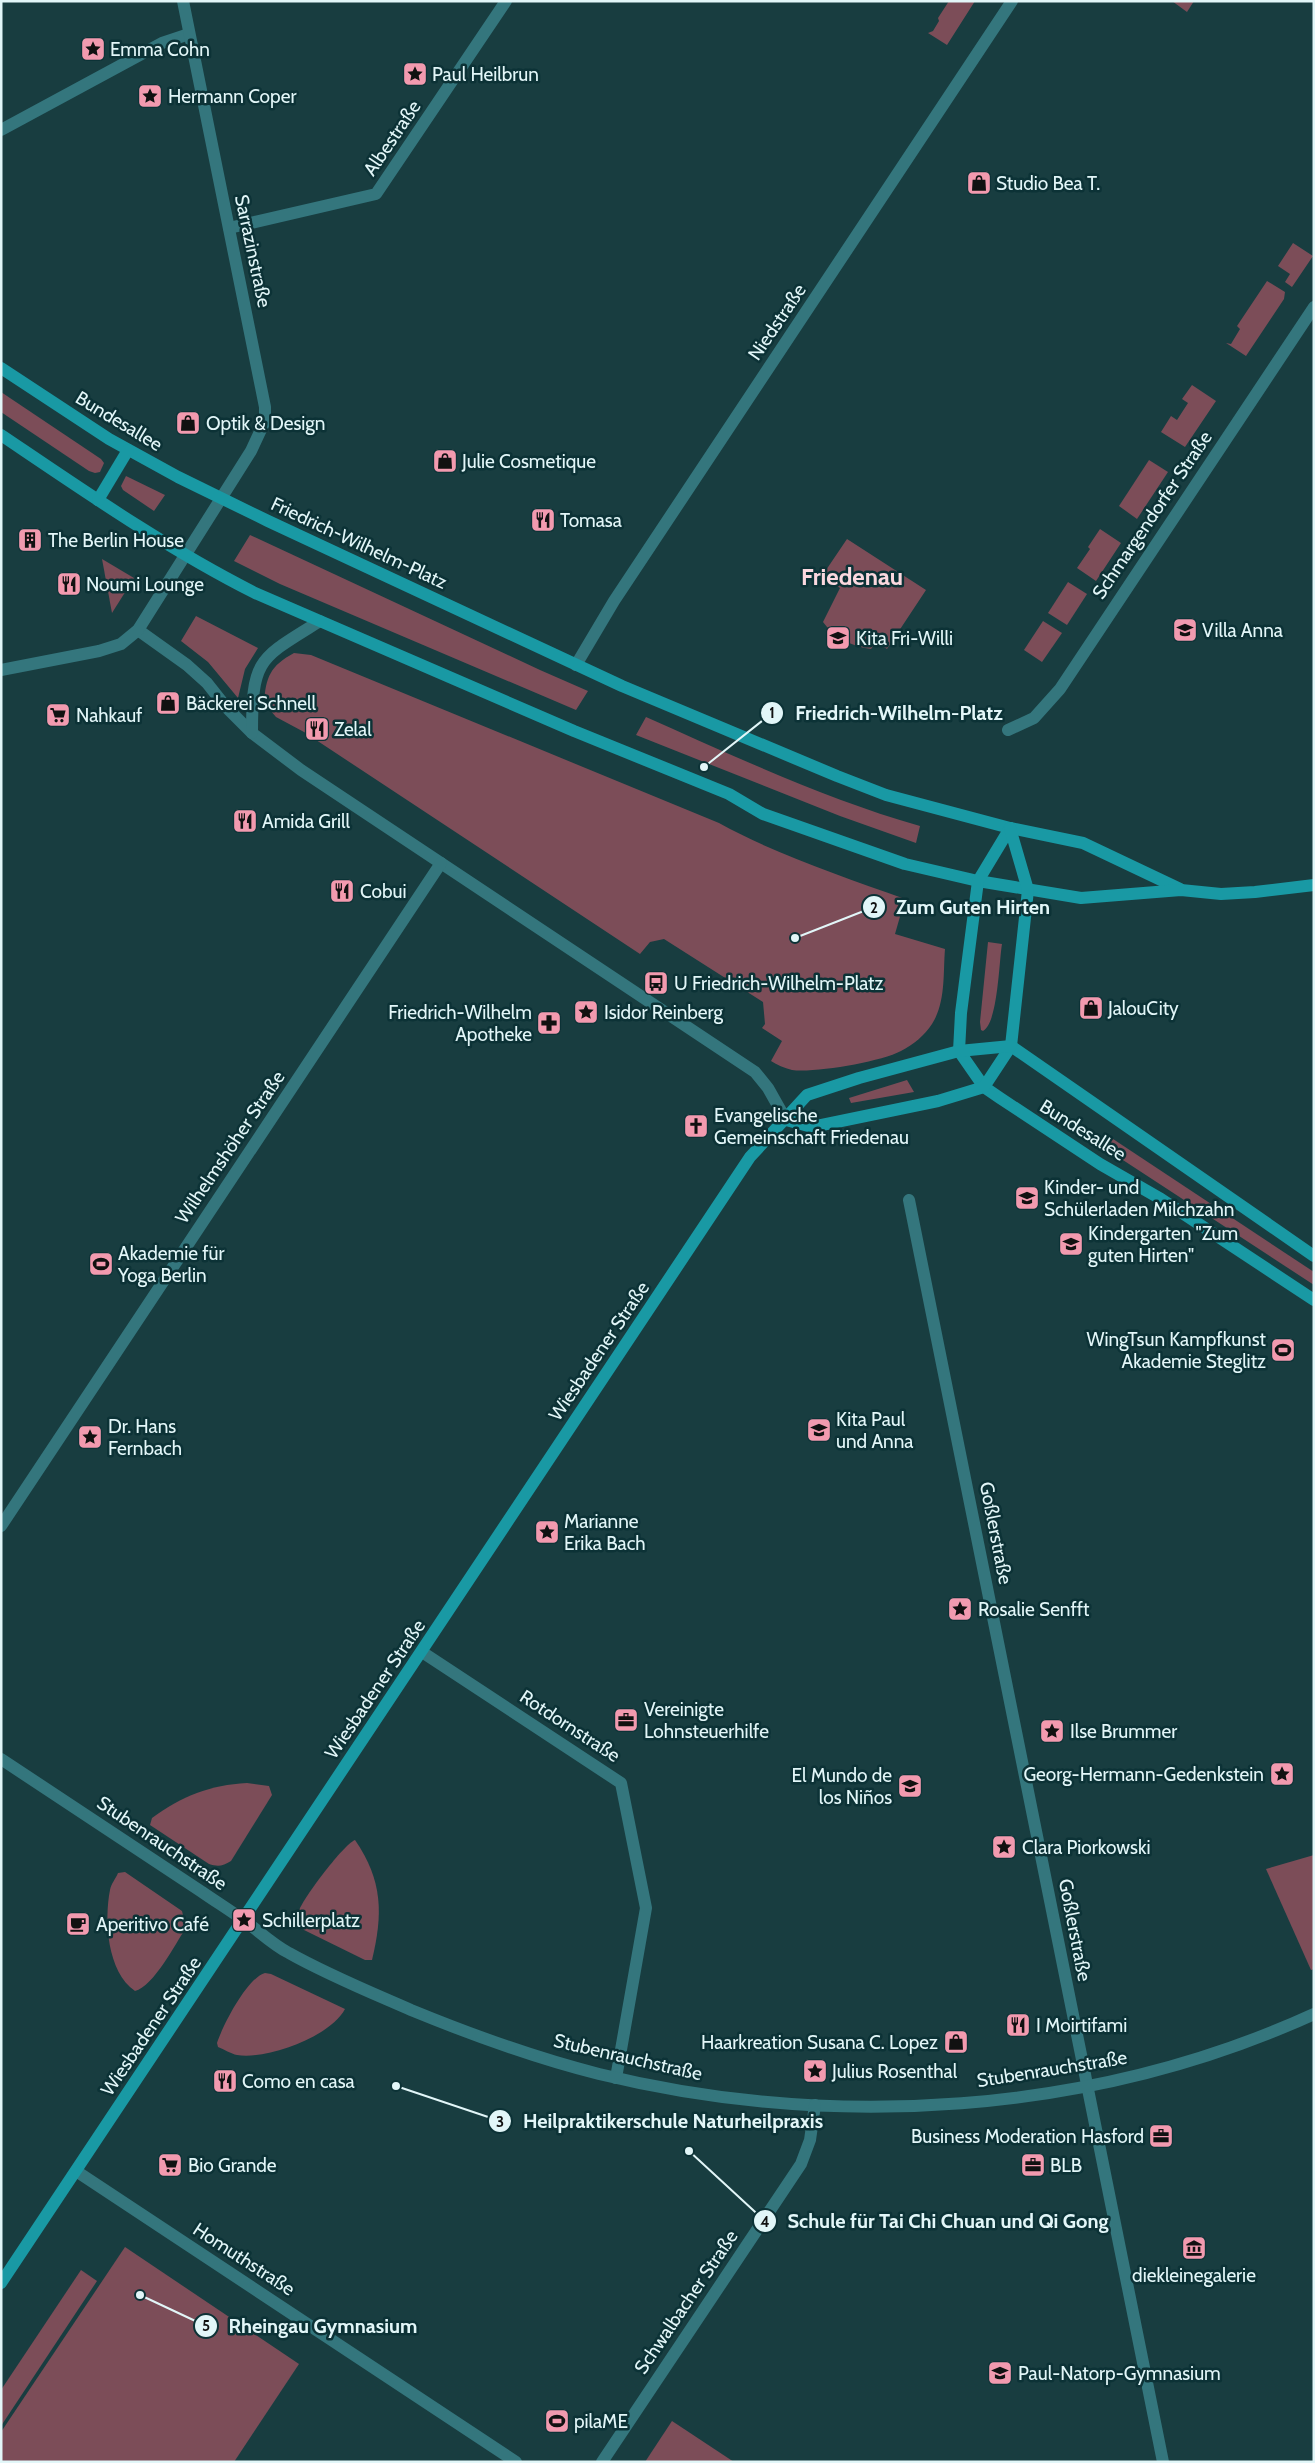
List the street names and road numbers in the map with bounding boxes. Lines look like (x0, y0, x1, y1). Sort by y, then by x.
street label: Albestraße (358, 96, 426, 180)
street label: Sarrazinstraße (230, 193, 276, 310)
street label: Niedstraße (743, 279, 811, 365)
street label: Bundesallee (71, 386, 167, 456)
street label: Schmargendorfer Straße (1087, 427, 1217, 603)
street label: Friedrich-Wilhelm-Platz (267, 492, 451, 594)
street label: Wilhelmshöher Straße (170, 1066, 290, 1228)
street label: Bundesallee (1036, 1094, 1131, 1166)
street label: Wiesbadener Straße (544, 1277, 654, 1425)
street label: Goßlerstraße (975, 1480, 1017, 1586)
street label: Wiesbadener Straße (320, 1615, 430, 1763)
street label: Rotdornstraße (515, 1685, 625, 1767)
street label: Stubenrauchstraße (93, 1791, 232, 1895)
street label: Goßlerstraße (1054, 1877, 1096, 1983)
street label: Wiesbadener Straße (96, 1952, 206, 2100)
street label: Stubenrauchstraße (551, 2029, 705, 2085)
street label: Stubenrauchstraße (975, 2046, 1129, 2092)
street label: Homuthstraße (189, 2218, 299, 2301)
street label: Schwalbacher Straße (629, 2225, 743, 2378)

